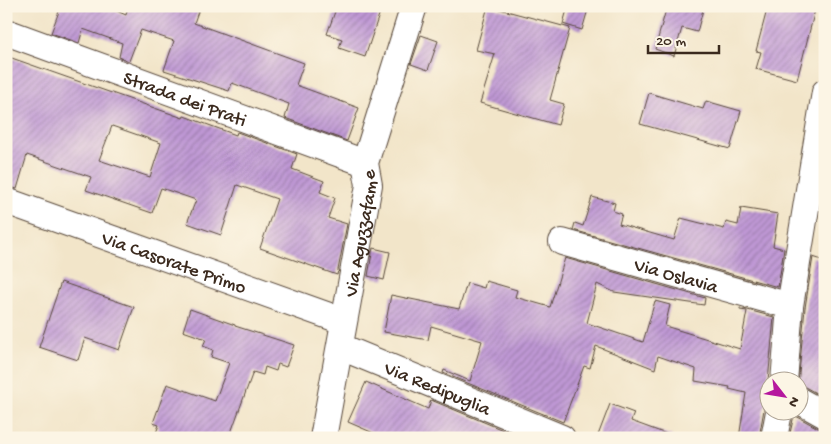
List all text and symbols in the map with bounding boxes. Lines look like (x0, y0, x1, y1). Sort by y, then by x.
scale bar (648, 22, 720, 54)
text: 20 m (656, 33, 686, 51)
street label: Strada dei Prati (120, 68, 249, 134)
street label: Via Aguzzafame (341, 168, 385, 300)
street label: Via Casorate Primo (97, 228, 249, 301)
street label: Via Oslavia (630, 255, 722, 301)
street label: Via Redipuglia (379, 358, 495, 423)
north arrow (758, 372, 808, 422)
text: N (783, 393, 803, 410)

